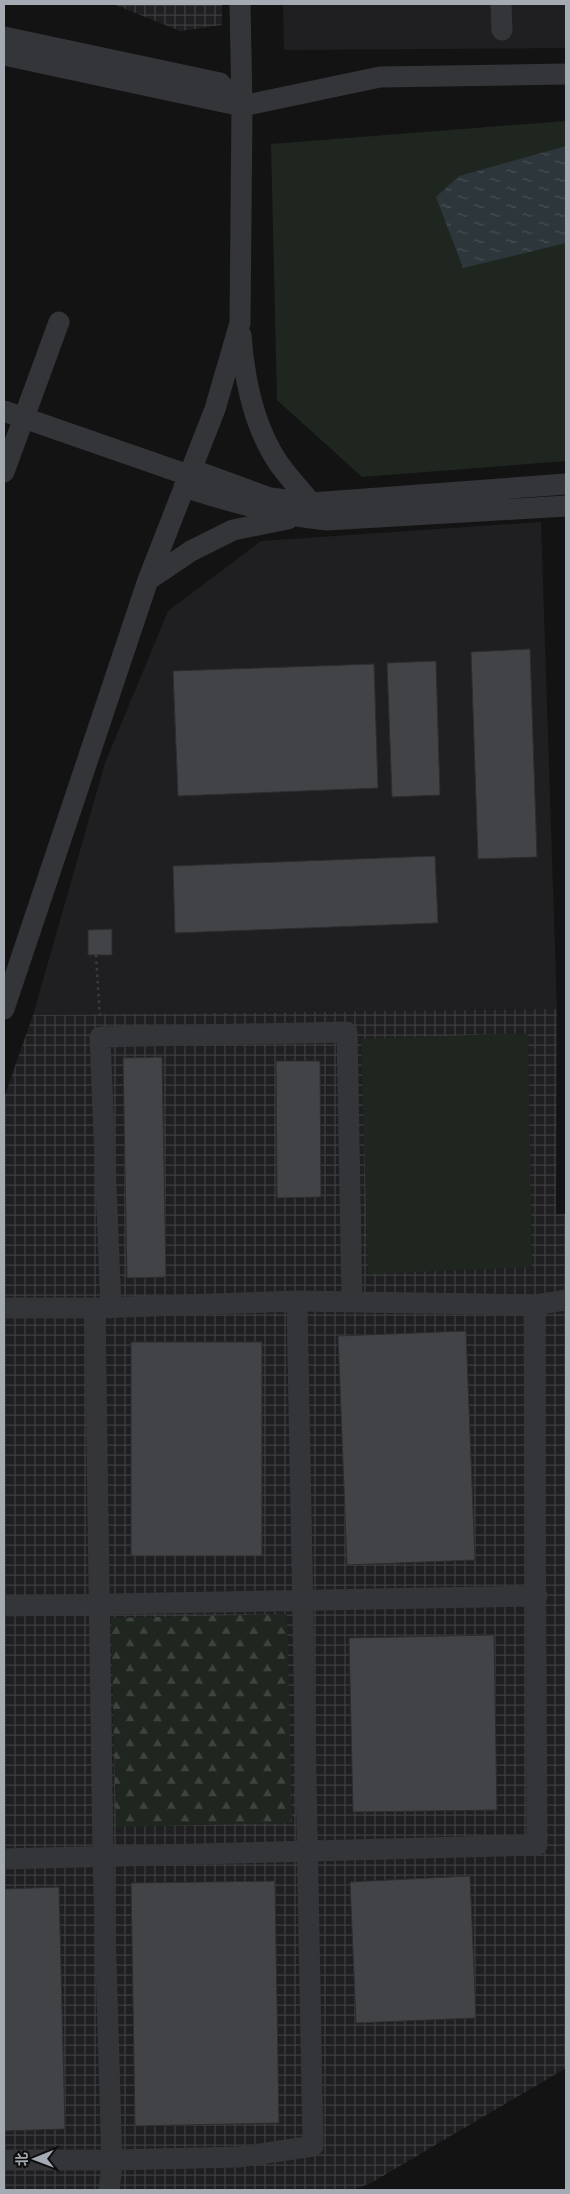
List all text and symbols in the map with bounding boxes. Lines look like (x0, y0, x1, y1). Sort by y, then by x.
north arrow (10, 2134, 60, 2184)
text: 北 (13, 2152, 31, 2166)

